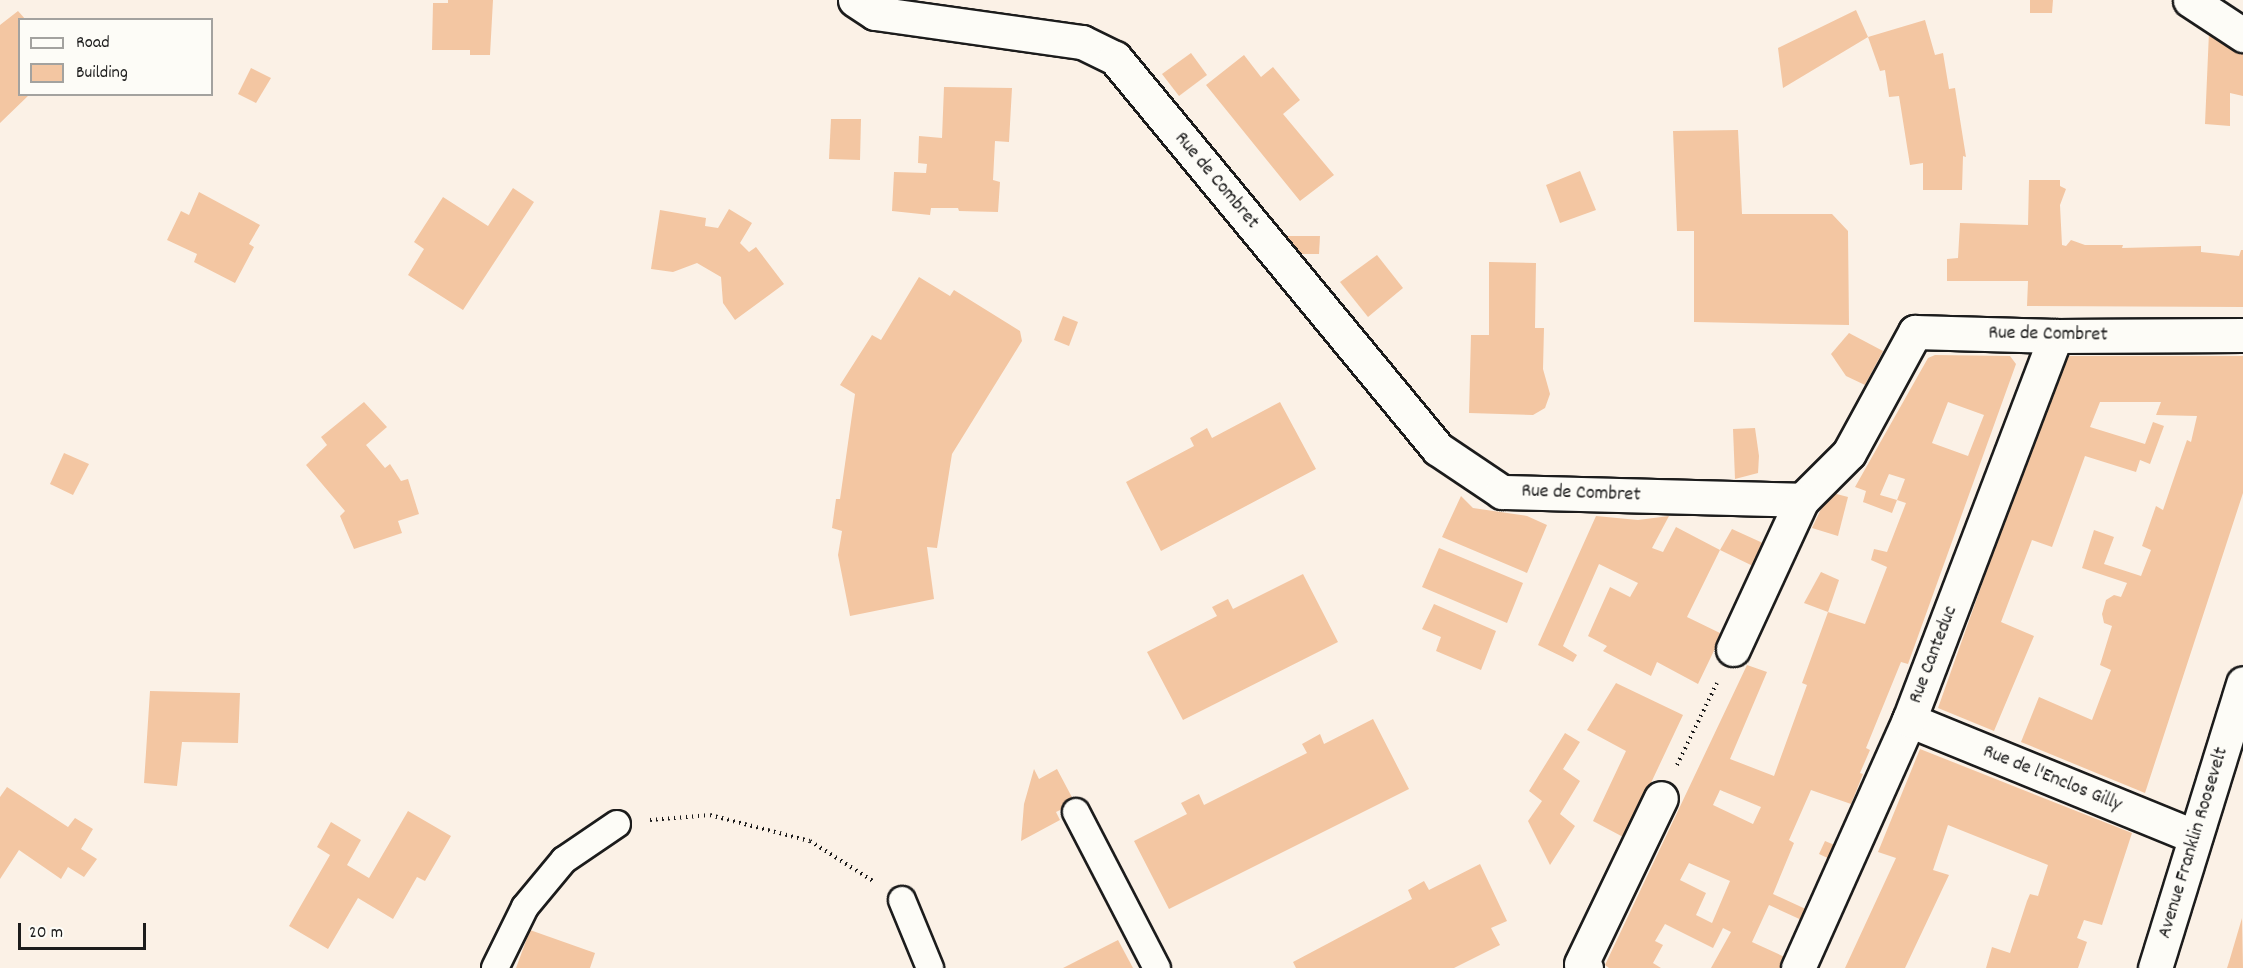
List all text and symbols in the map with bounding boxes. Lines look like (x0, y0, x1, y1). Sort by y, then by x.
legend (18, 18, 213, 96)
text: Road (76, 31, 110, 56)
text: Building (76, 61, 128, 86)
street label: Rue de Combret (1168, 128, 1264, 234)
street label: Rue de Combret (1988, 322, 2108, 348)
street label: Rue de Combret (1521, 480, 1641, 508)
street label: Rue Canteduc (1904, 603, 1964, 707)
street label: Rue de l'Enclos Gilly (1979, 740, 2125, 818)
street label: Avenue Franklin Roosevelt (2153, 744, 2235, 942)
scale bar (21, 911, 148, 949)
text: 20 m (29, 921, 63, 946)

